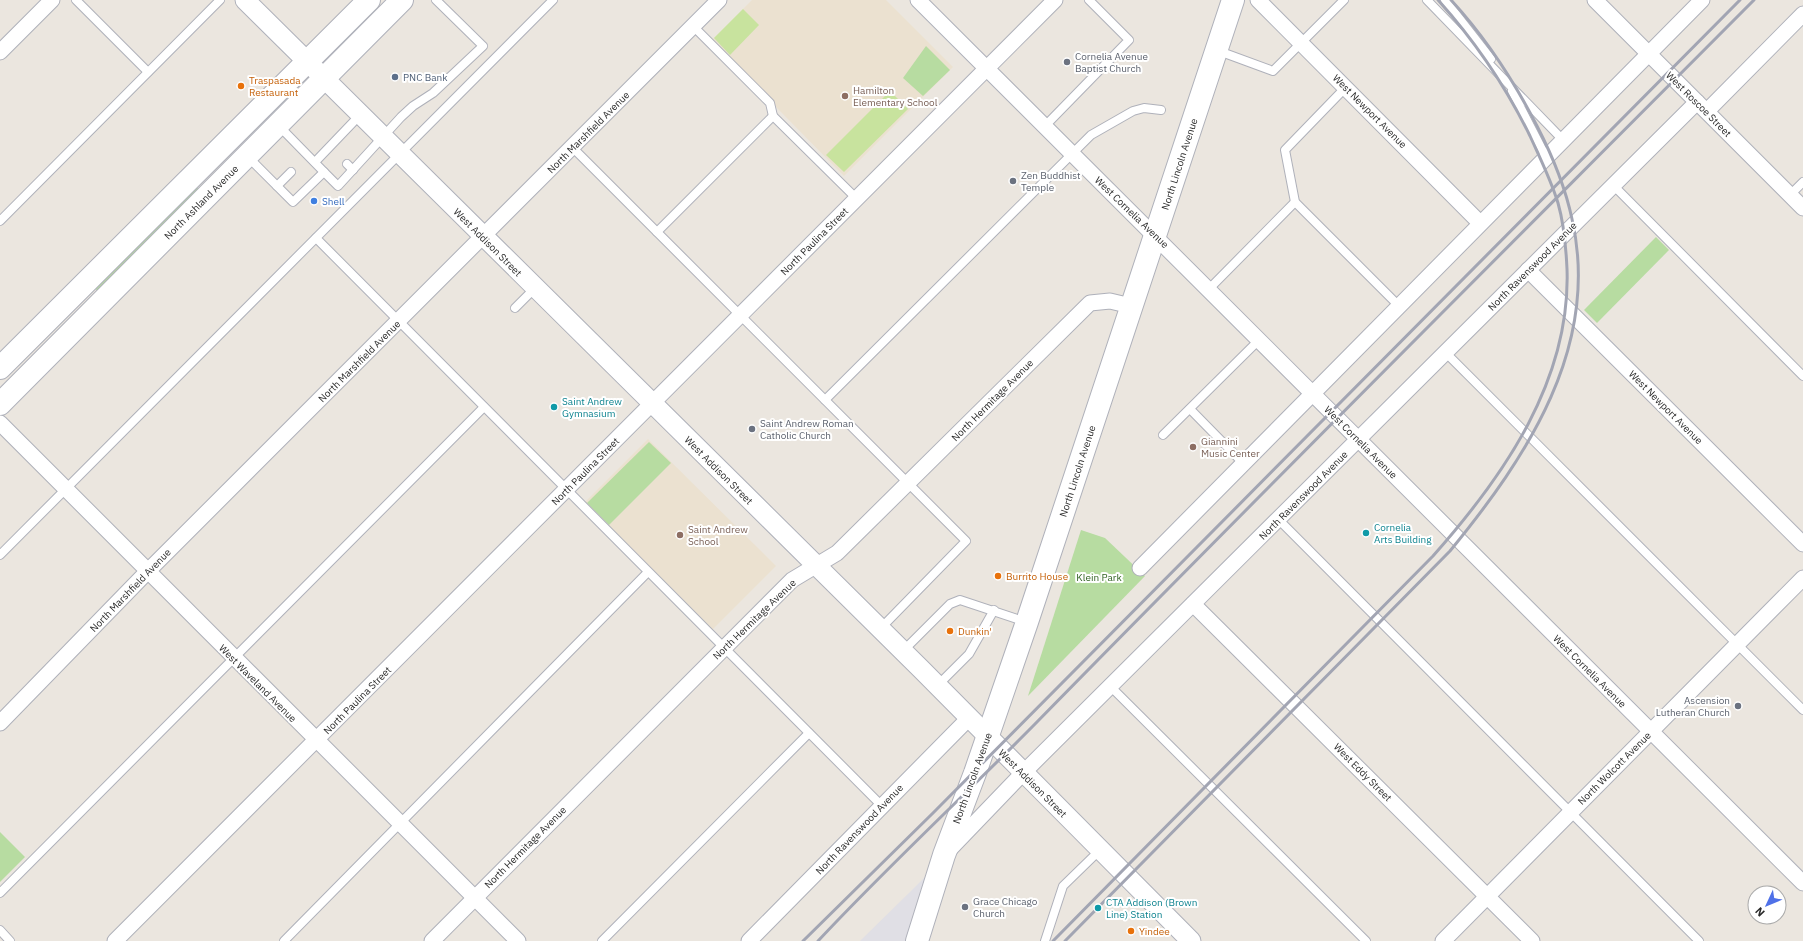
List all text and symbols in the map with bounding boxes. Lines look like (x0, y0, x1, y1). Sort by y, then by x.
place label: Cornelia Avenue Baptist Church (1075, 50, 1148, 75)
marker: Cornelia Avenue Baptist Church (1062, 57, 1072, 67)
street label: West Roscoe Street (1663, 69, 1735, 140)
place label: PNC Bank (403, 71, 448, 84)
marker: PNC Bank (390, 72, 400, 82)
street label: West Newport Avenue (1330, 72, 1410, 151)
place label: Traspasada Restaurant (249, 74, 301, 99)
marker: Traspasada Restaurant (236, 81, 246, 91)
place label: Hamilton Elementary School (853, 84, 938, 109)
street label: North Marshfield Avenue (544, 88, 633, 176)
marker: Hamilton Elementary School (840, 91, 850, 101)
street label: North Lincoln Avenue (1158, 116, 1201, 212)
street label: North Ashland Avenue (161, 162, 242, 242)
place label: Zen Buddhist Temple (1021, 169, 1081, 194)
street label: West Cornelia Avenue (1092, 174, 1172, 251)
marker: Zen Buddhist Temple (1008, 176, 1018, 186)
place label: Shell (322, 195, 345, 208)
marker: Shell (309, 196, 319, 206)
street label: North Paulina Street (778, 204, 851, 278)
street label: West Addison Street (451, 205, 525, 280)
street label: North Ravenswood Avenue (1485, 219, 1580, 314)
street label: North Marshfield Avenue (315, 317, 404, 405)
street label: North Hermitage Avenue (949, 356, 1036, 444)
street label: West Newport Avenue (1626, 368, 1706, 447)
place label: Saint Andrew Gymnasium (562, 395, 622, 420)
marker: Saint Andrew Gymnasium (549, 402, 559, 412)
street label: West Cornelia Avenue (1321, 403, 1400, 482)
place label: Saint Andrew Roman Catholic Church (760, 417, 854, 442)
street label: North Lincoln Avenue (1056, 423, 1099, 519)
marker: Saint Andrew Roman Catholic Church (747, 424, 757, 434)
street label: West Addison Street (682, 433, 756, 508)
street label: North Paulina Street (549, 434, 622, 508)
place label: Giannini Music Center (1201, 435, 1260, 460)
marker: Giannini Music Center (1188, 442, 1198, 452)
street label: North Ravenswood Avenue (1256, 448, 1351, 543)
place label: Cornelia Arts Building (1374, 521, 1432, 546)
place label: Saint Andrew School (688, 523, 748, 548)
marker: Cornelia Arts Building (1361, 528, 1371, 538)
marker: Saint Andrew School (675, 530, 685, 540)
street label: North Marshfield Avenue (87, 546, 174, 635)
place label: Burrito House (1006, 570, 1069, 583)
marker: Burrito House (993, 571, 1003, 581)
park label: Klein Park (1076, 571, 1122, 584)
street label: North Hermitage Avenue (710, 576, 799, 662)
place label: Dunkin' (958, 625, 992, 638)
marker: Dunkin' (945, 626, 955, 636)
street label: West Cornelia Avenue (1550, 632, 1629, 711)
street label: West Waveland Avenue (216, 642, 300, 725)
street label: North Paulina Street (321, 663, 394, 737)
place label: Ascension Lutheran Church (1656, 694, 1730, 719)
marker: Ascension Lutheran Church (1733, 701, 1743, 711)
street label: North Wolcott Avenue (1575, 729, 1654, 808)
street label: North Lincoln Avenue (950, 730, 995, 825)
street label: West Eddy Street (1331, 741, 1395, 805)
street label: West Addison Street (996, 746, 1070, 821)
street label: North Ravenswood Avenue (813, 781, 906, 877)
street label: North Hermitage Avenue (482, 803, 569, 891)
north arrow (1747, 885, 1787, 925)
place label: Grace Chicago Church (973, 895, 1038, 920)
place label: CTA Addison (Brown Line) Station (1106, 896, 1197, 921)
marker: Grace Chicago Church (960, 902, 970, 912)
marker: CTA Addison (Brown Line) Station (1093, 903, 1103, 913)
text: N (1752, 904, 1768, 920)
place label: Yindee (1139, 925, 1170, 938)
marker: Yindee (1126, 926, 1136, 936)

